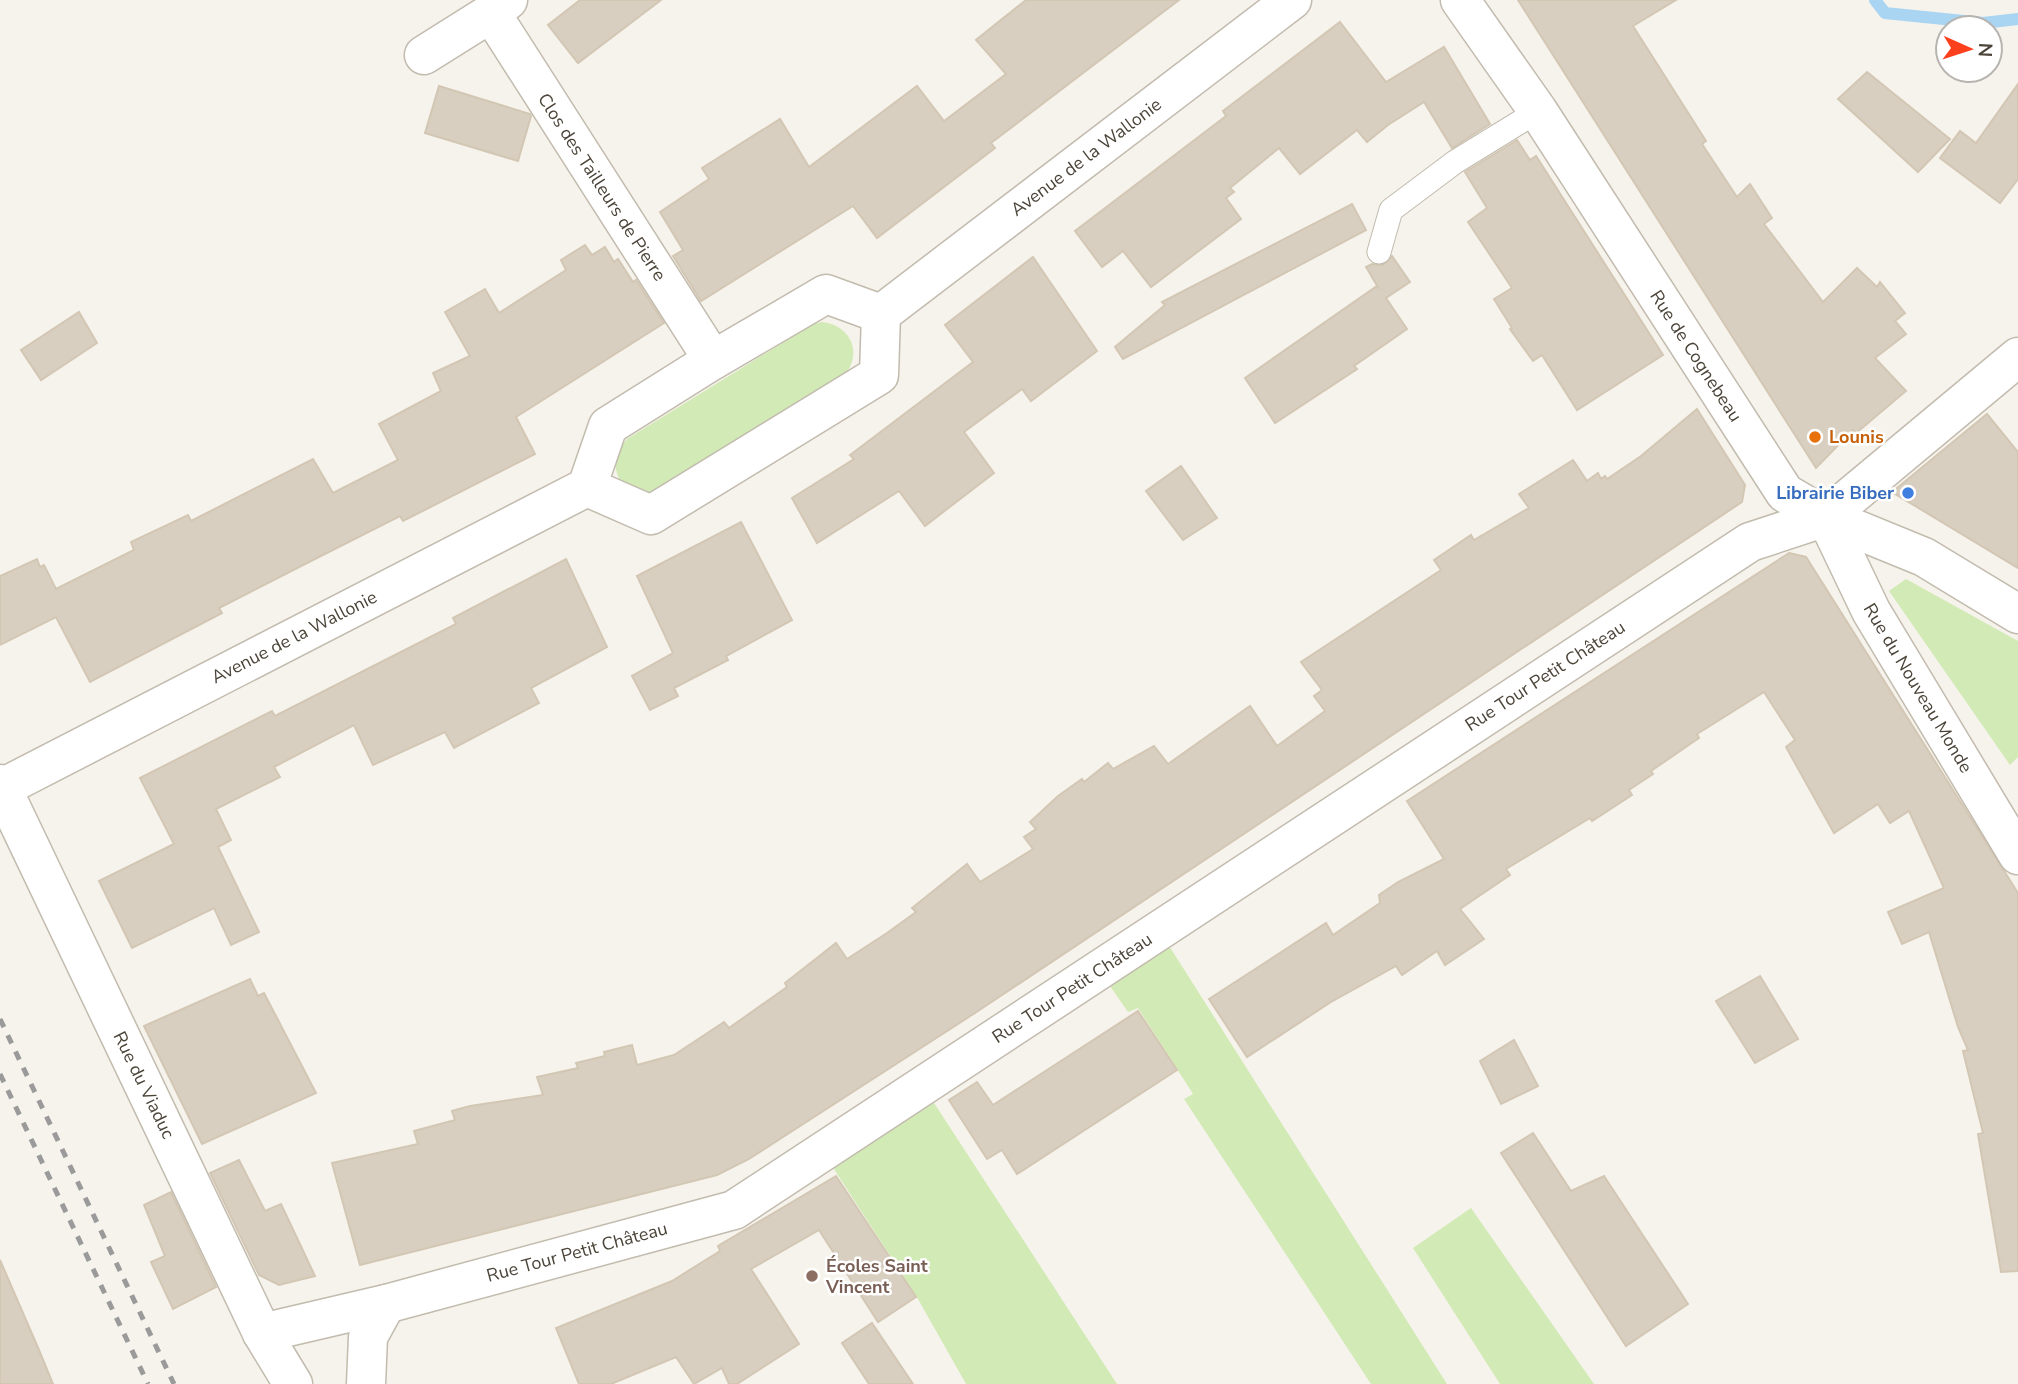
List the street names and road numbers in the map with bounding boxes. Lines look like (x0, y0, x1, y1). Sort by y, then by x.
street label: Clos des Tailleurs de Pierre (532, 89, 672, 285)
street label: Avenue de la Wallonie (1006, 92, 1166, 222)
street label: Rue de Cognebeau (1644, 285, 1748, 427)
street label: Avenue de la Wallonie (207, 585, 381, 689)
street label: Rue du Nouveau Monde (1858, 599, 1978, 777)
street label: Rue Tour Petit Château (1460, 615, 1630, 737)
street label: Rue Tour Petit Château (987, 927, 1157, 1049)
street label: Rue du Viaduc (108, 1027, 180, 1143)
street label: Rue Tour Petit Château (484, 1216, 670, 1288)

